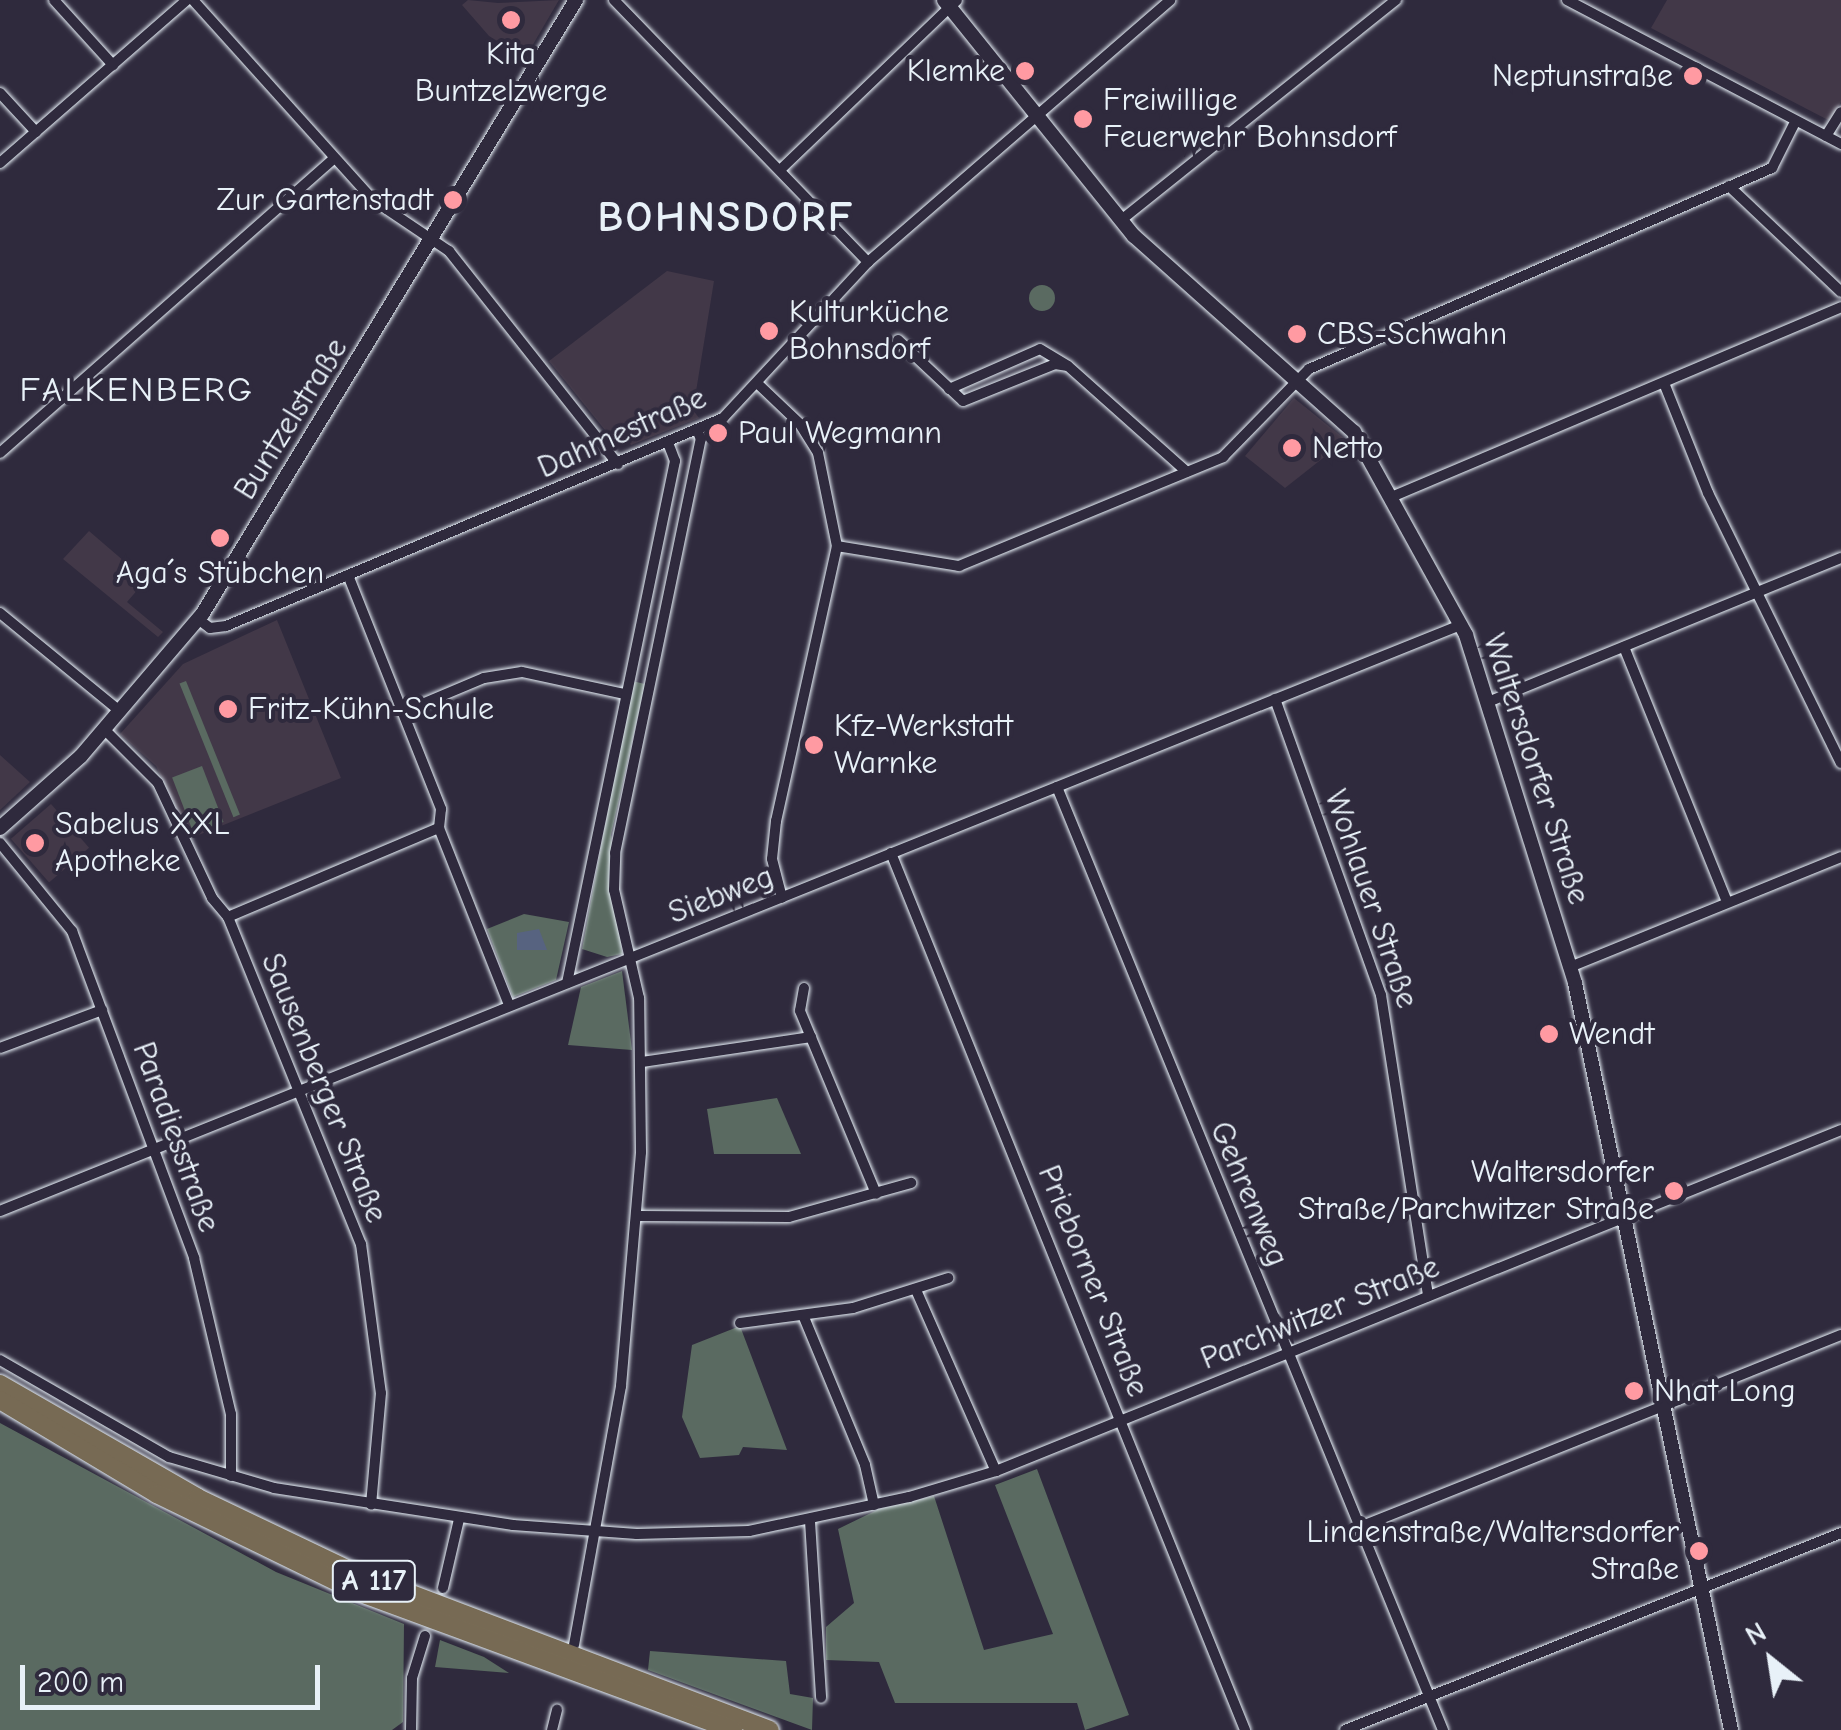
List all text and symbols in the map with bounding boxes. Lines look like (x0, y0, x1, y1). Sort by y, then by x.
marker: Kita Buntzelzwerge (500, 9, 522, 31)
place label: Kita Buntzelzwerge (415, 36, 607, 111)
place label: Klemke (907, 52, 1005, 90)
place label: Neptunstraße (1492, 57, 1673, 95)
marker: Klemke (1014, 60, 1036, 82)
marker: Neptunstraße (1682, 65, 1704, 87)
place label: Freiwillige Feuerwehr Bohnsdorf (1103, 82, 1396, 157)
marker: Freiwillige Feuerwehr Bohnsdorf (1072, 108, 1094, 130)
place label: Zur Gartenstadt (216, 181, 433, 219)
marker: Zur Gartenstadt (442, 189, 464, 211)
district label: BOHNSDORF (597, 193, 855, 243)
place label: Kulturküche Bohnsdorf (789, 294, 949, 369)
place label: CBS-Schwahn (1317, 315, 1507, 353)
marker: Kulturküche Bohnsdorf (758, 320, 780, 342)
marker: CBS-Schwahn (1286, 323, 1308, 345)
street label: Buntzelstraße (226, 331, 356, 507)
district label: FALKENBERG (19, 369, 255, 411)
street label: Dahmestraße (532, 379, 712, 487)
place label: Paul Wegmann (738, 414, 942, 452)
marker: Paul Wegmann (707, 422, 729, 444)
place label: Netto (1312, 429, 1383, 467)
marker: Netto (1281, 437, 1303, 459)
marker: Aga´s Stübchen (209, 527, 231, 549)
place label: Aga´s Stübchen (116, 554, 324, 592)
street label: Waltersdorfer Straße (1474, 629, 1598, 909)
place label: Fritz-Kühn-Schule (248, 690, 494, 728)
marker: Fritz-Kühn-Schule (217, 698, 239, 720)
place label: Kfz-Werkstatt Warnke (834, 708, 1013, 783)
marker: Kfz-Werkstatt Warnke (803, 734, 825, 756)
street label: Wohlauer Straße (1316, 785, 1426, 1013)
place label: Sabelus XXL Apotheke (55, 806, 230, 881)
marker: Sabelus XXL Apotheke (24, 832, 46, 854)
street label: Siebweg (663, 857, 779, 933)
street label: Sausenberger Straße (252, 948, 396, 1228)
place label: Wendt (1569, 1015, 1654, 1053)
marker: Wendt (1538, 1023, 1560, 1045)
street label: Paradiesstraße (124, 1037, 228, 1237)
street label: Gehrenweg (1201, 1116, 1297, 1272)
place label: Waltersdorfer Straße/Parchwitzer Straße (1298, 1154, 1654, 1229)
street label: Prieborner Straße (1029, 1160, 1157, 1402)
marker: Waltersdorfer Straße/Parchwitzer Straße (1663, 1180, 1685, 1202)
street label: Parchwitzer Straße (1195, 1248, 1445, 1378)
place label: Nhat Long (1654, 1372, 1796, 1410)
marker: Nhat Long (1623, 1380, 1645, 1402)
place label: Lindenstraße/Waltersdorfer Straße (1307, 1514, 1679, 1589)
marker: Lindenstraße/Waltersdorfer Straße (1688, 1540, 1710, 1562)
road number: A 117 (332, 1556, 416, 1606)
north arrow (1721, 1610, 1821, 1710)
text: N (1740, 1616, 1772, 1652)
scale bar (25, 1645, 325, 1707)
text: 200 m (37, 1665, 124, 1700)

